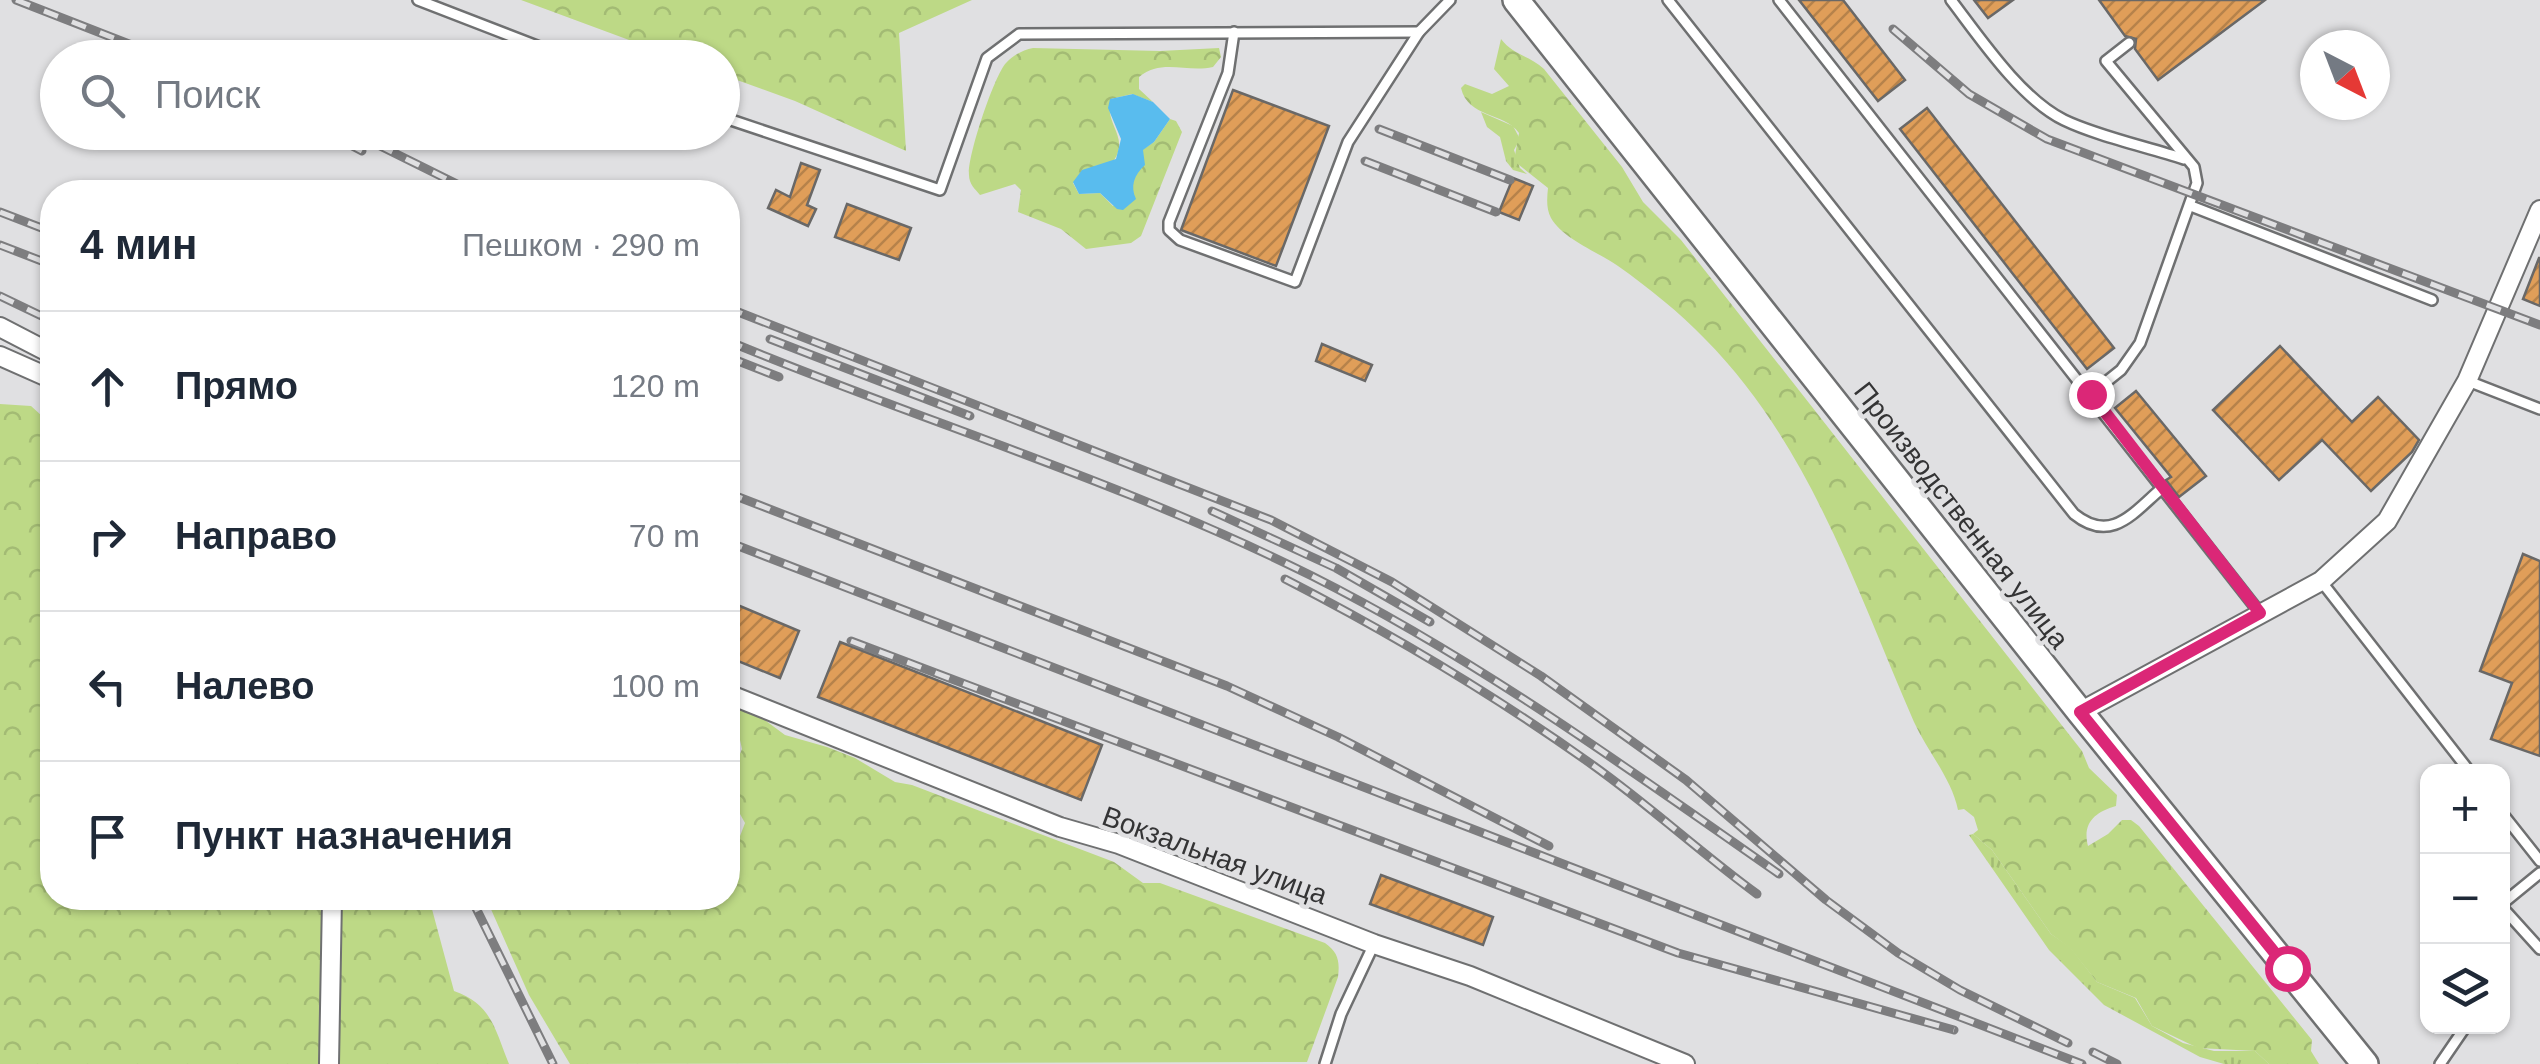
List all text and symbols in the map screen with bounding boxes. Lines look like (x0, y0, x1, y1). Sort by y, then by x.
north arrow (2300, 30, 2390, 120)
search box (40, 40, 740, 150)
icon: search (75, 68, 130, 123)
text: Поиск (155, 74, 260, 116)
text: 4 мин (80, 221, 197, 268)
text: Пешком · 290 m (462, 227, 700, 263)
icon: ahead (80, 359, 135, 414)
text: Прямо (175, 365, 298, 407)
text: 120 m (611, 368, 700, 404)
route end (2069, 372, 2115, 418)
street label: Производственная улица (1848, 376, 2075, 655)
icon: right (80, 509, 135, 564)
text: Направо (175, 515, 337, 557)
text: 70 m (629, 518, 700, 554)
icon: left (80, 659, 135, 714)
text: Налево (175, 665, 314, 707)
text: 100 m (611, 668, 700, 704)
map controls (2420, 764, 2510, 1034)
button: + (2420, 764, 2510, 854)
street label: Вокзальная улица (1098, 800, 1332, 911)
icon: arrive (80, 809, 135, 864)
text: Пункт назначения (175, 815, 513, 857)
button: − (2420, 854, 2510, 944)
button: layers (2420, 944, 2510, 1034)
route start (2265, 946, 2311, 992)

